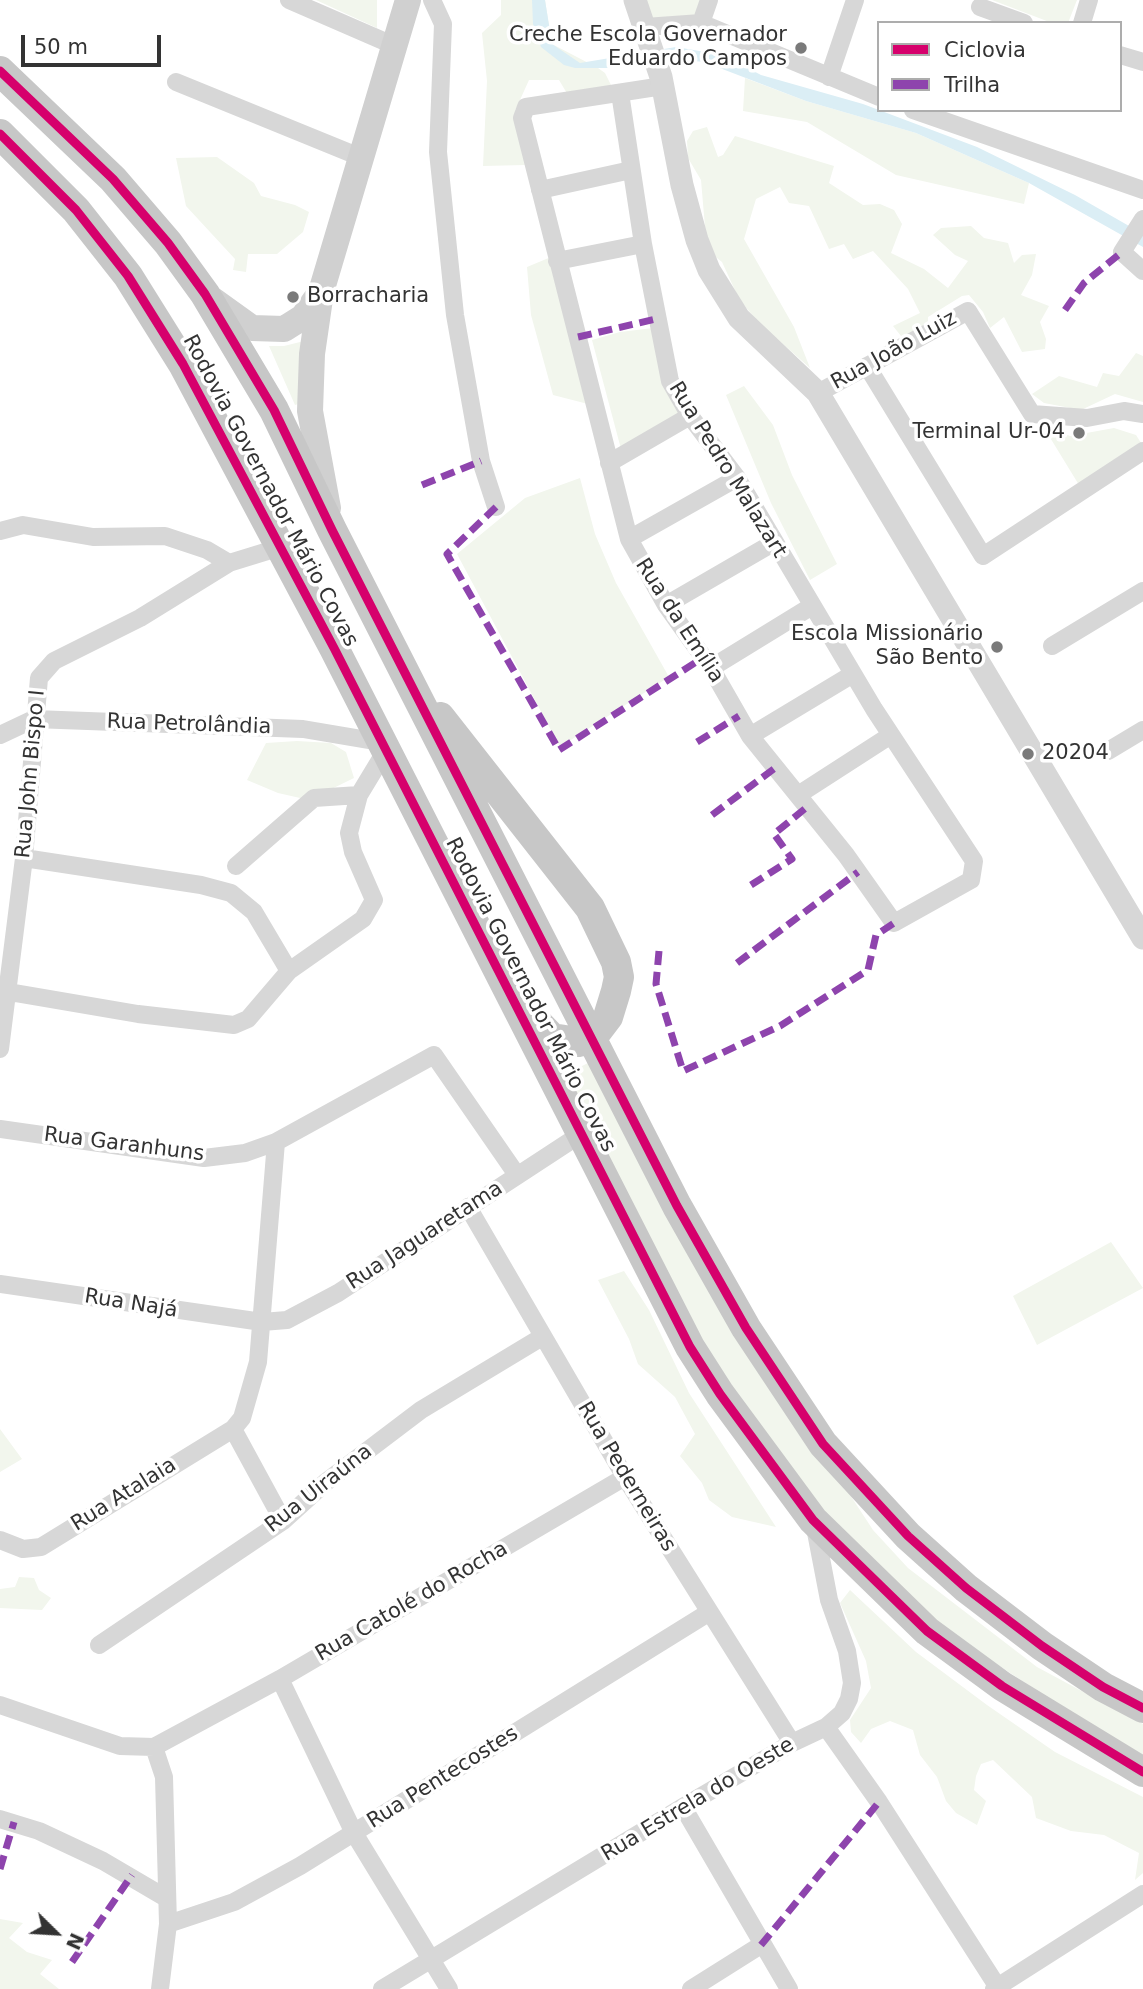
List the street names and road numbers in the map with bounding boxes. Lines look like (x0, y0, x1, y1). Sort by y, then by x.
street label: Rua João Luiz (827, 306, 961, 396)
street label: Rodovia Governador Mário Covas (177, 331, 363, 651)
street label: Rua Pedro Malazart (663, 377, 791, 563)
street label: Rua da Emília (629, 554, 729, 688)
street label: Rua John Bispo I (11, 689, 51, 859)
street label: Rua Petrolândia (106, 710, 272, 740)
street label: Rodovia Governador Mário Covas (439, 834, 621, 1156)
street label: Rua Garanhuns (42, 1123, 206, 1167)
street label: Rua Jaguaretama (342, 1176, 508, 1296)
street label: Rua Najá (83, 1284, 179, 1324)
street label: Rua Pederneiras (571, 1397, 681, 1557)
street label: Rua Uiraúna (261, 1439, 377, 1539)
street label: Rua Atalaia (67, 1453, 181, 1537)
street label: Rua Catolé do Rocha (311, 1537, 513, 1667)
street label: Rua Pentecostes (363, 1721, 523, 1835)
street label: Rua Estrela do Oeste (597, 1733, 799, 1867)

